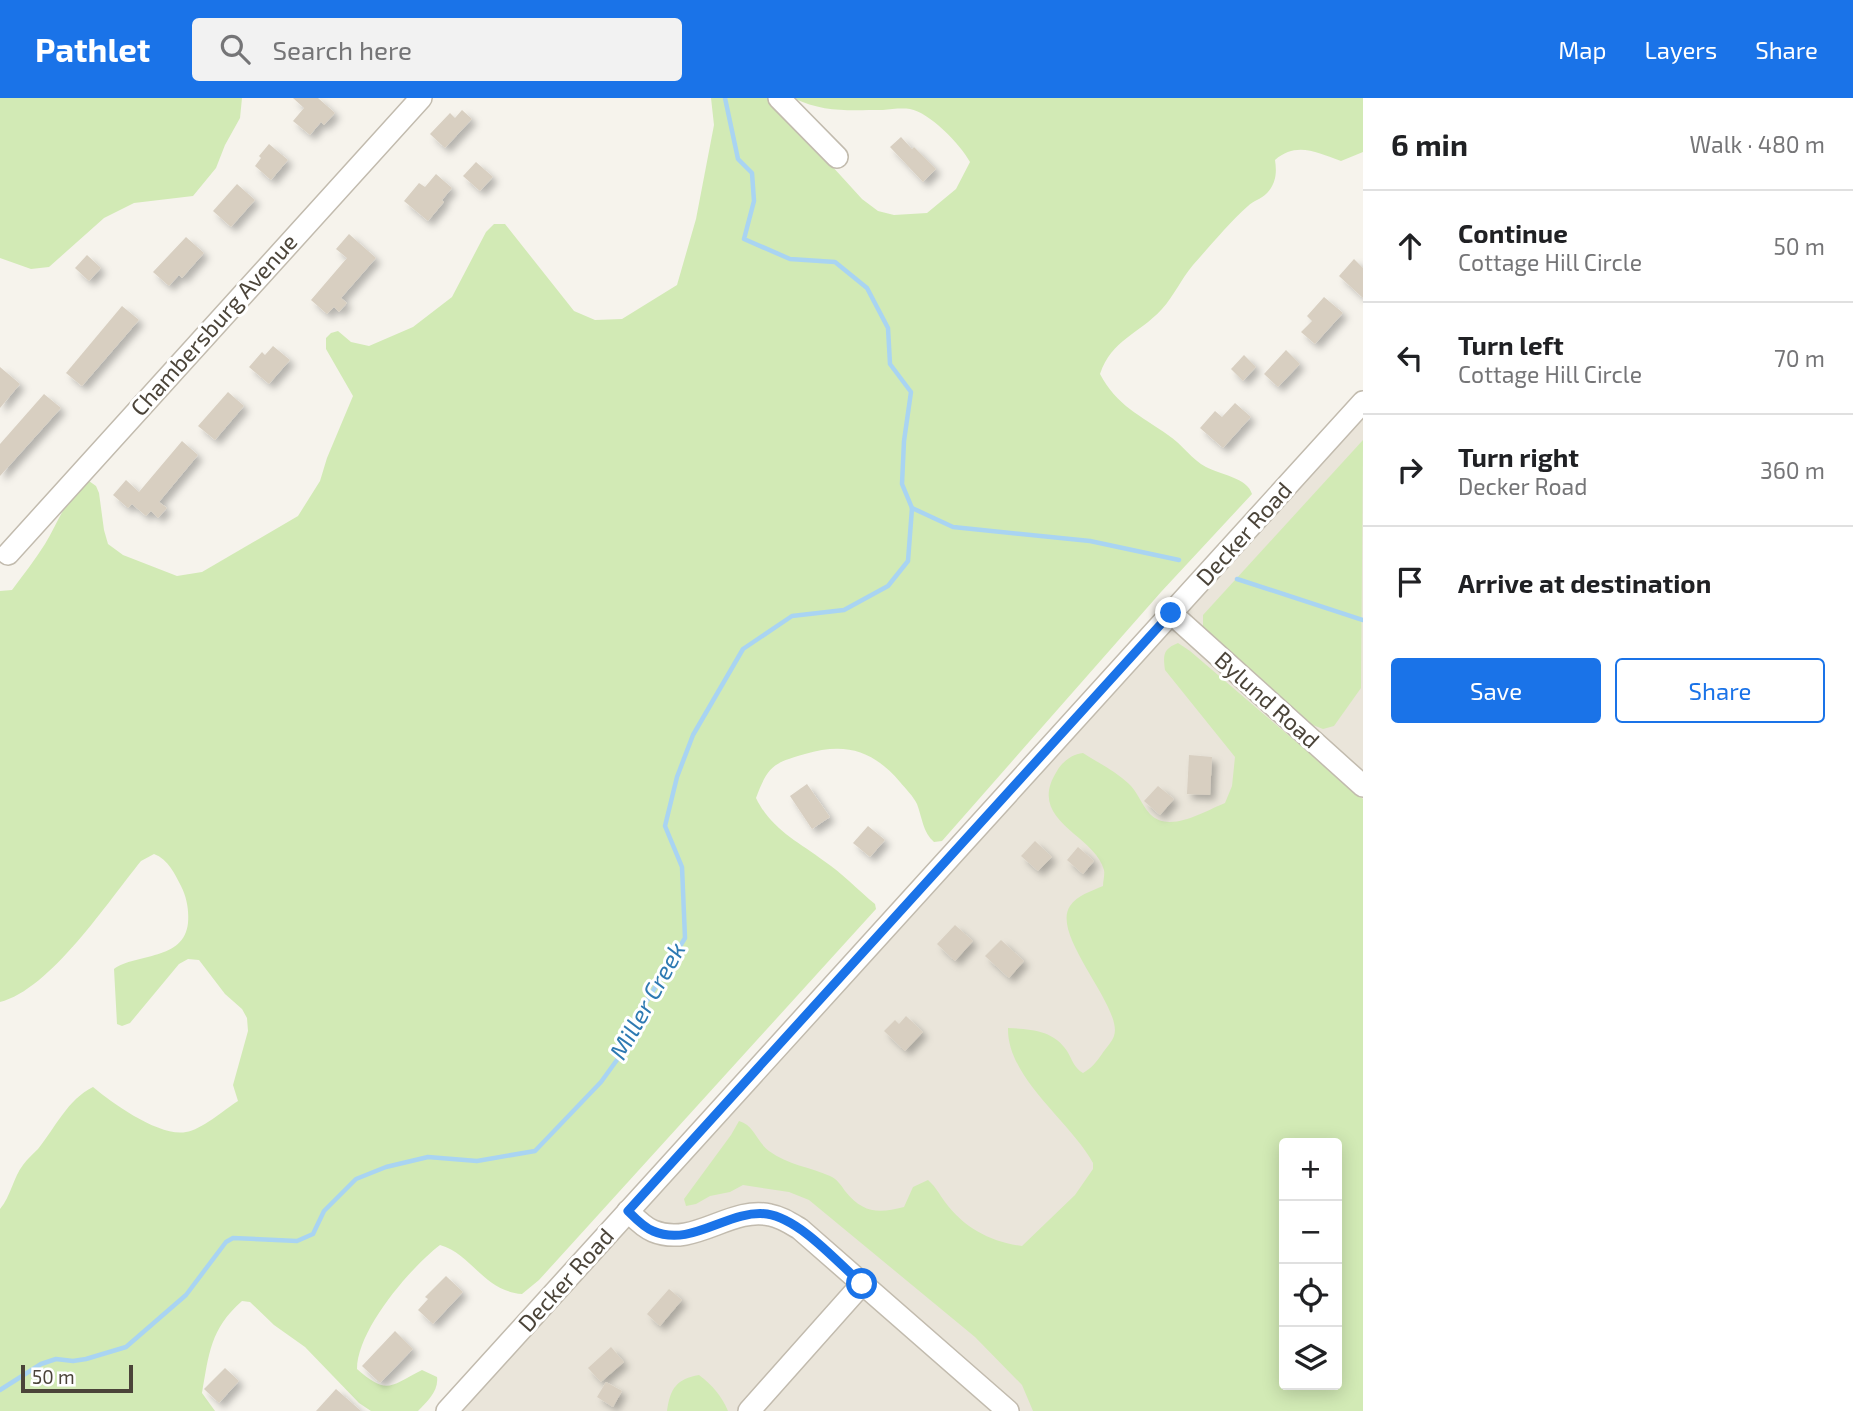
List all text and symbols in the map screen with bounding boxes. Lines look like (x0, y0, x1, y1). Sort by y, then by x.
search box (192, 18, 682, 81)
text: Pathlet (35, 29, 150, 69)
icon: search (216, 30, 254, 68)
text: Search here (272, 34, 412, 65)
text: Map (1558, 35, 1606, 64)
text: Layers (1644, 35, 1717, 64)
text: Share (1755, 35, 1818, 64)
text: 6 min (1391, 126, 1468, 162)
text: Walk · 480 m (1690, 130, 1825, 158)
text: Continue (1458, 217, 1568, 248)
street label: Chambersburg Avenue (124, 227, 302, 421)
icon: ahead (1391, 227, 1429, 265)
text: 50 m (1774, 232, 1825, 260)
text: Cottage Hill Circle (1458, 248, 1642, 276)
text: Turn left (1458, 329, 1564, 360)
icon: left (1391, 339, 1429, 377)
text: 70 m (1774, 344, 1825, 372)
text: Cottage Hill Circle (1458, 360, 1642, 388)
text: Turn right (1458, 441, 1579, 472)
icon: right (1391, 451, 1429, 489)
text: 360 m (1760, 456, 1825, 484)
text: Decker Road (1458, 472, 1587, 500)
street label: Decker Road (1190, 476, 1297, 591)
icon: arrive (1391, 563, 1429, 601)
text: Arrive at destination (1458, 567, 1711, 598)
route end (1155, 597, 1186, 628)
street label: Bylund Road (1210, 645, 1326, 753)
button: Save (1391, 658, 1601, 723)
button: Share (1615, 658, 1825, 723)
water label: Miller Creek (603, 937, 691, 1064)
map controls (1279, 1138, 1342, 1390)
button: + (1279, 1138, 1342, 1201)
button: − (1279, 1201, 1342, 1264)
street label: Decker Road (512, 1222, 619, 1337)
button: locate (1279, 1264, 1342, 1327)
route start (846, 1268, 877, 1299)
button: layers (1279, 1327, 1342, 1390)
scale bar (21, 1362, 133, 1394)
text: 50 m (32, 1365, 75, 1388)

